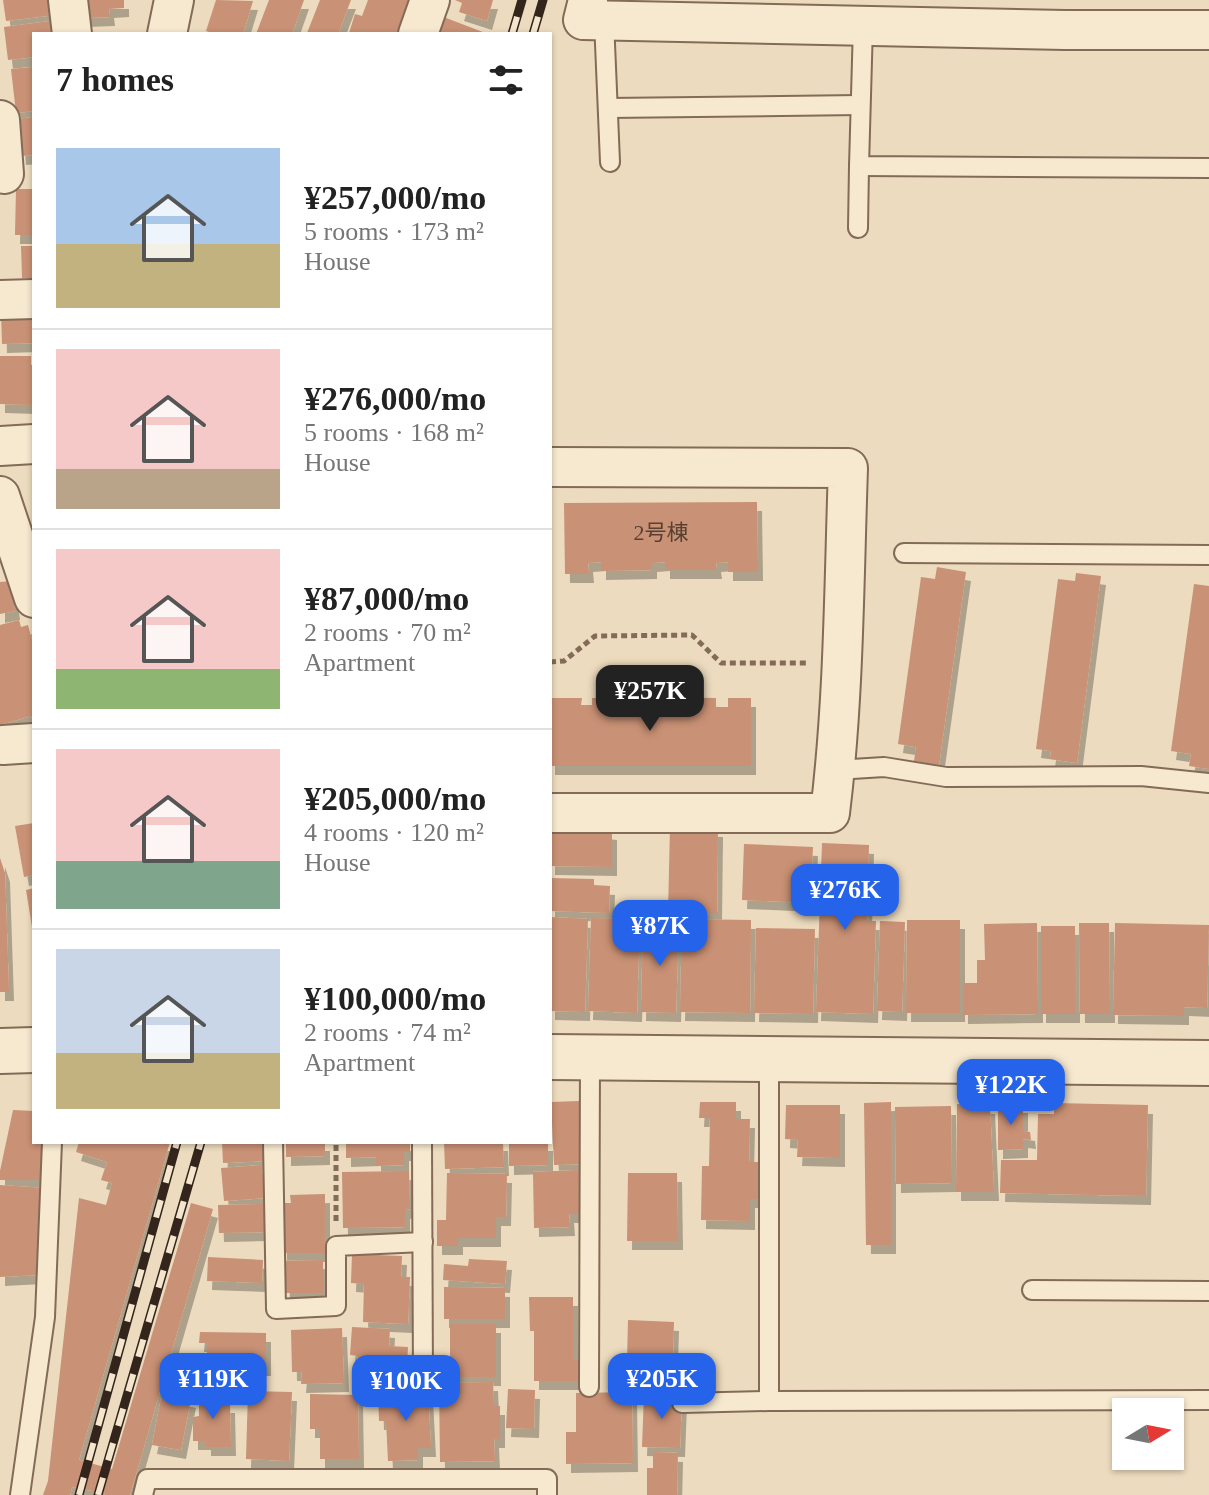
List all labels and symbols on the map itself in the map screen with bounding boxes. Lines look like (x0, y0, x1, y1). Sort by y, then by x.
house number: 2号棟 (633, 520, 689, 545)
pin: ¥257K (594, 665, 706, 733)
pin: ¥276K (789, 864, 901, 932)
pin: ¥87K (613, 900, 707, 968)
pin: ¥122K (955, 1059, 1067, 1127)
pin: ¥119K (157, 1353, 269, 1421)
pin: ¥205K (606, 1353, 718, 1421)
pin: ¥100K (350, 1355, 462, 1423)
north arrow (1112, 1398, 1184, 1470)

